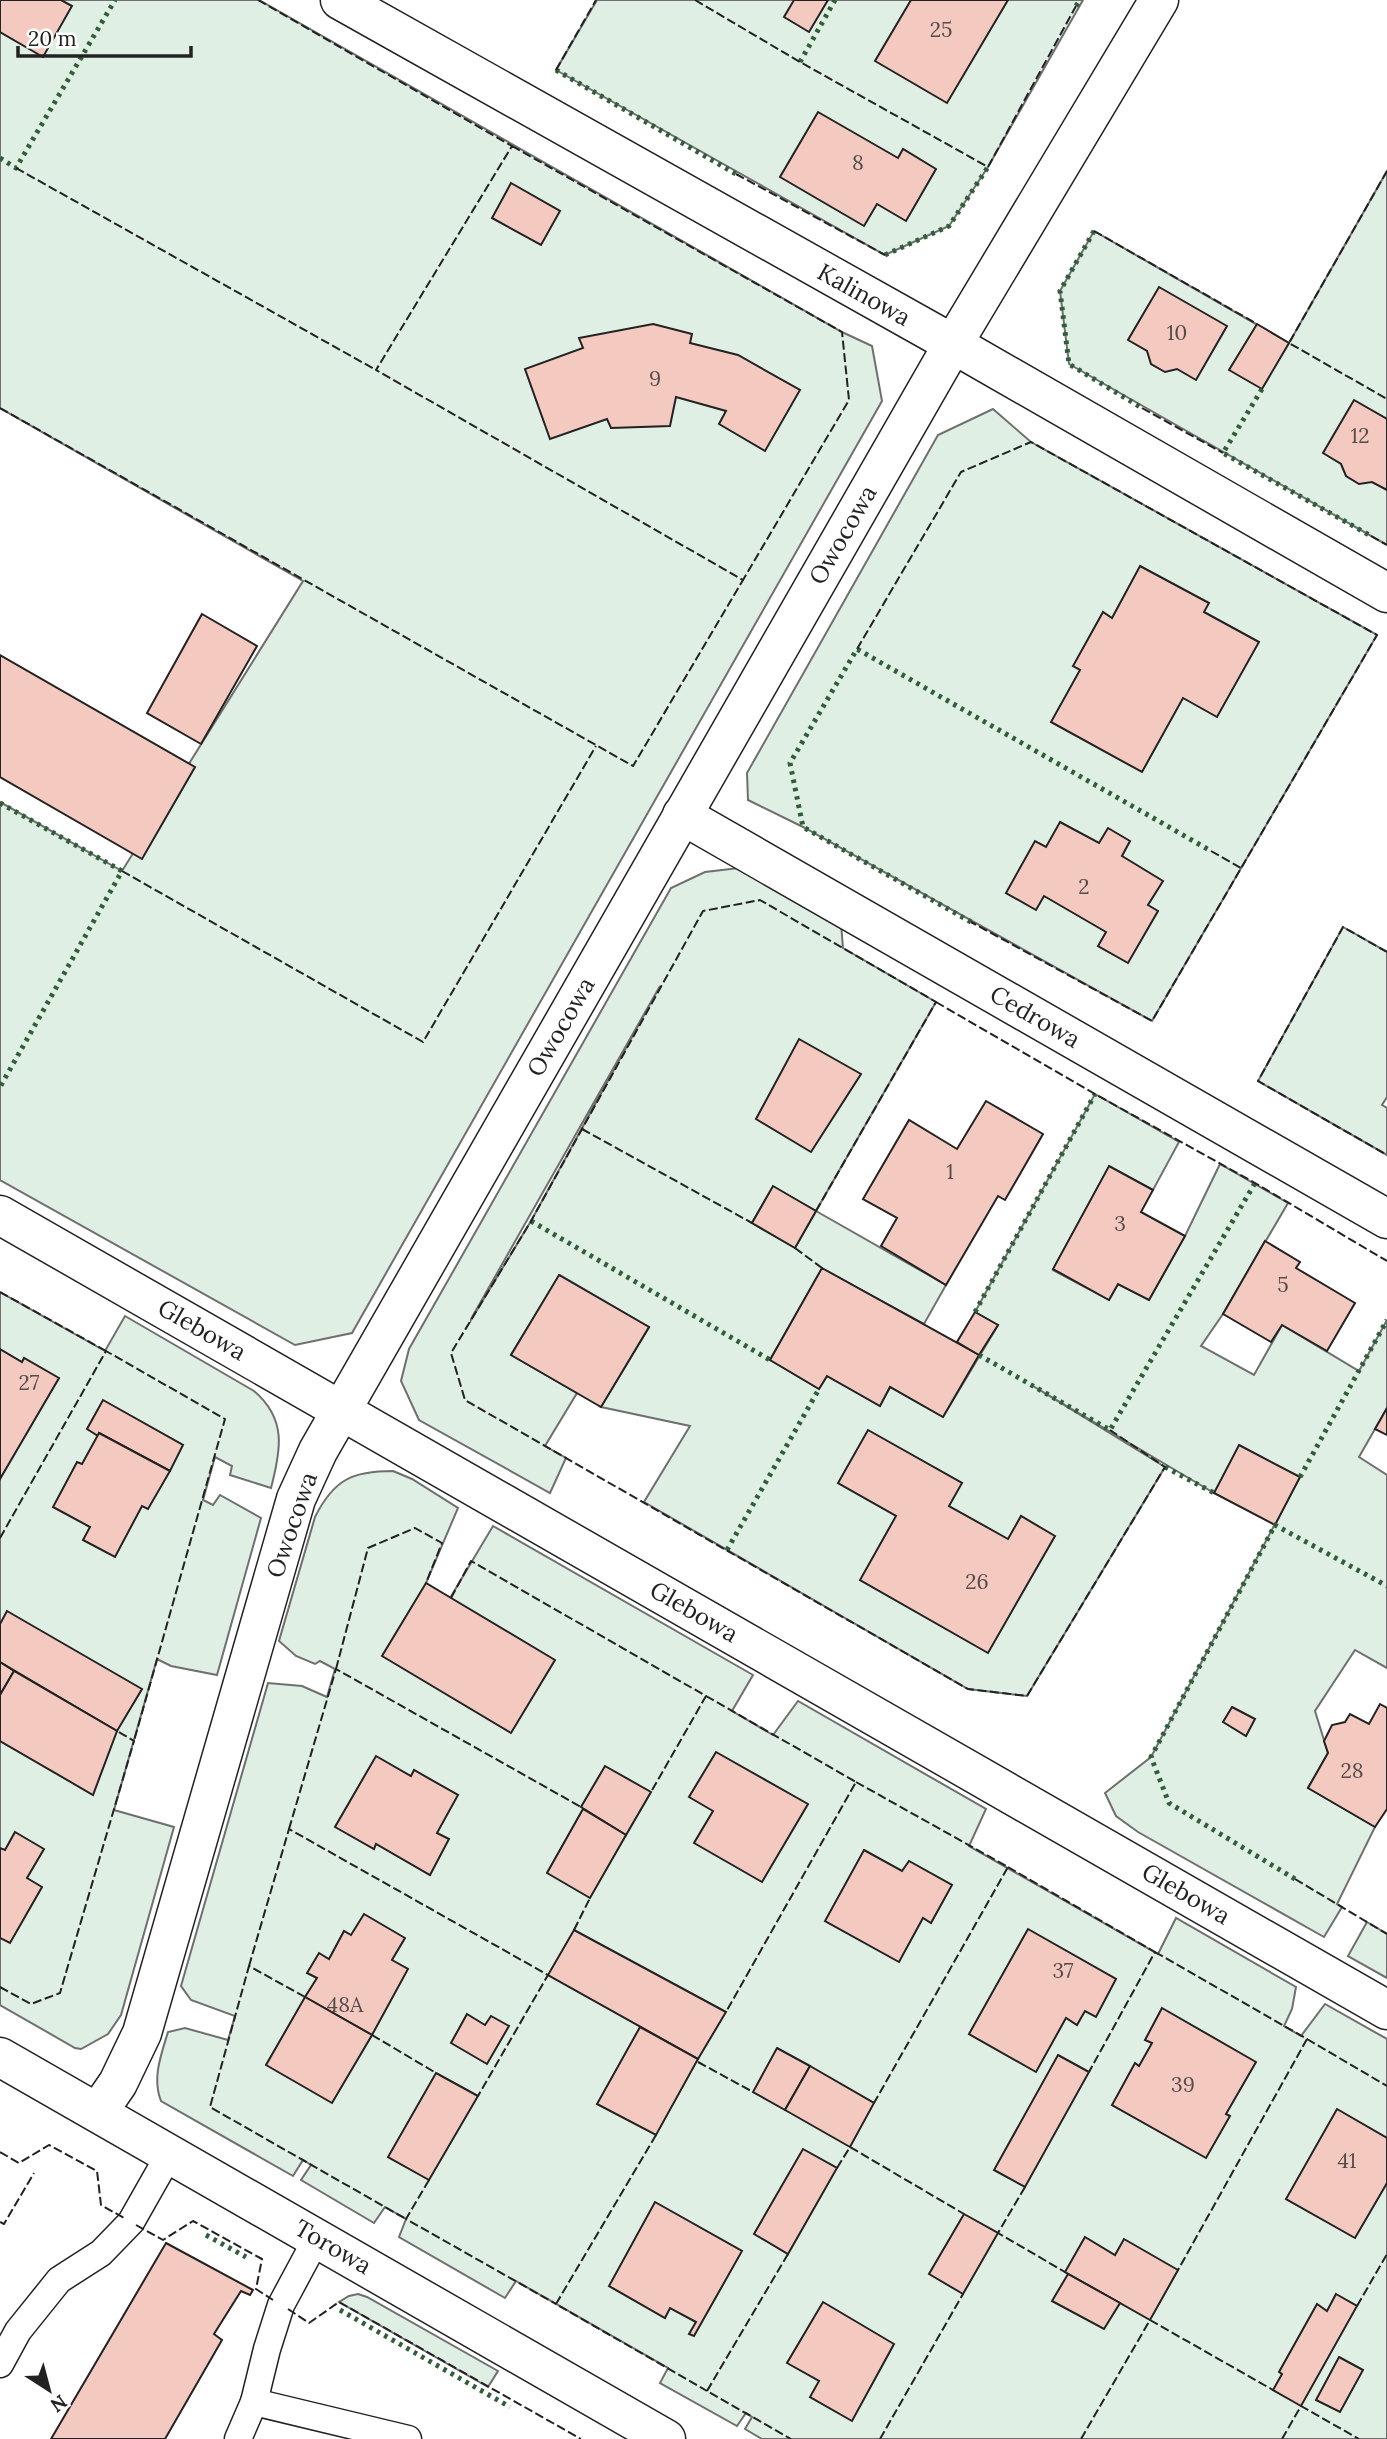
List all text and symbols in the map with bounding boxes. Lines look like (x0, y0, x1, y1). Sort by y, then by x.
scale bar (18, 14, 191, 58)
house number: 25 (930, 16, 952, 43)
text: 20 m (28, 25, 77, 52)
house number: 8 (852, 149, 864, 176)
street label: Kalinowa (812, 256, 916, 333)
house number: 10 (1167, 319, 1187, 346)
house number: 9 (649, 365, 661, 392)
house number: 12 (1351, 422, 1369, 449)
street label: Owocowa (802, 479, 883, 590)
house number: 2 (1078, 873, 1090, 900)
street label: Owocowa (520, 971, 601, 1082)
street label: Cedrowa (984, 978, 1086, 1055)
house number: 1 (946, 1158, 954, 1185)
house number: 3 (1114, 1210, 1126, 1237)
house number: 5 (1277, 1271, 1289, 1298)
street label: Glebowa (153, 1292, 252, 1367)
house number: 27 (19, 1369, 40, 1396)
street label: Owocowa (259, 1468, 324, 1582)
house number: 26 (965, 1568, 989, 1595)
street label: Glebowa (645, 1574, 744, 1649)
house number: 28 (1340, 1757, 1364, 1784)
street label: Glebowa (1137, 1856, 1236, 1931)
house number: 37 (1053, 1957, 1074, 1984)
house number: 48A (327, 1991, 364, 2018)
house number: 39 (1171, 2071, 1195, 2098)
house number: 41 (1337, 2147, 1357, 2174)
street label: Torowa (289, 2212, 377, 2281)
north arrow (14, 2355, 84, 2425)
text: N (46, 2390, 72, 2418)

